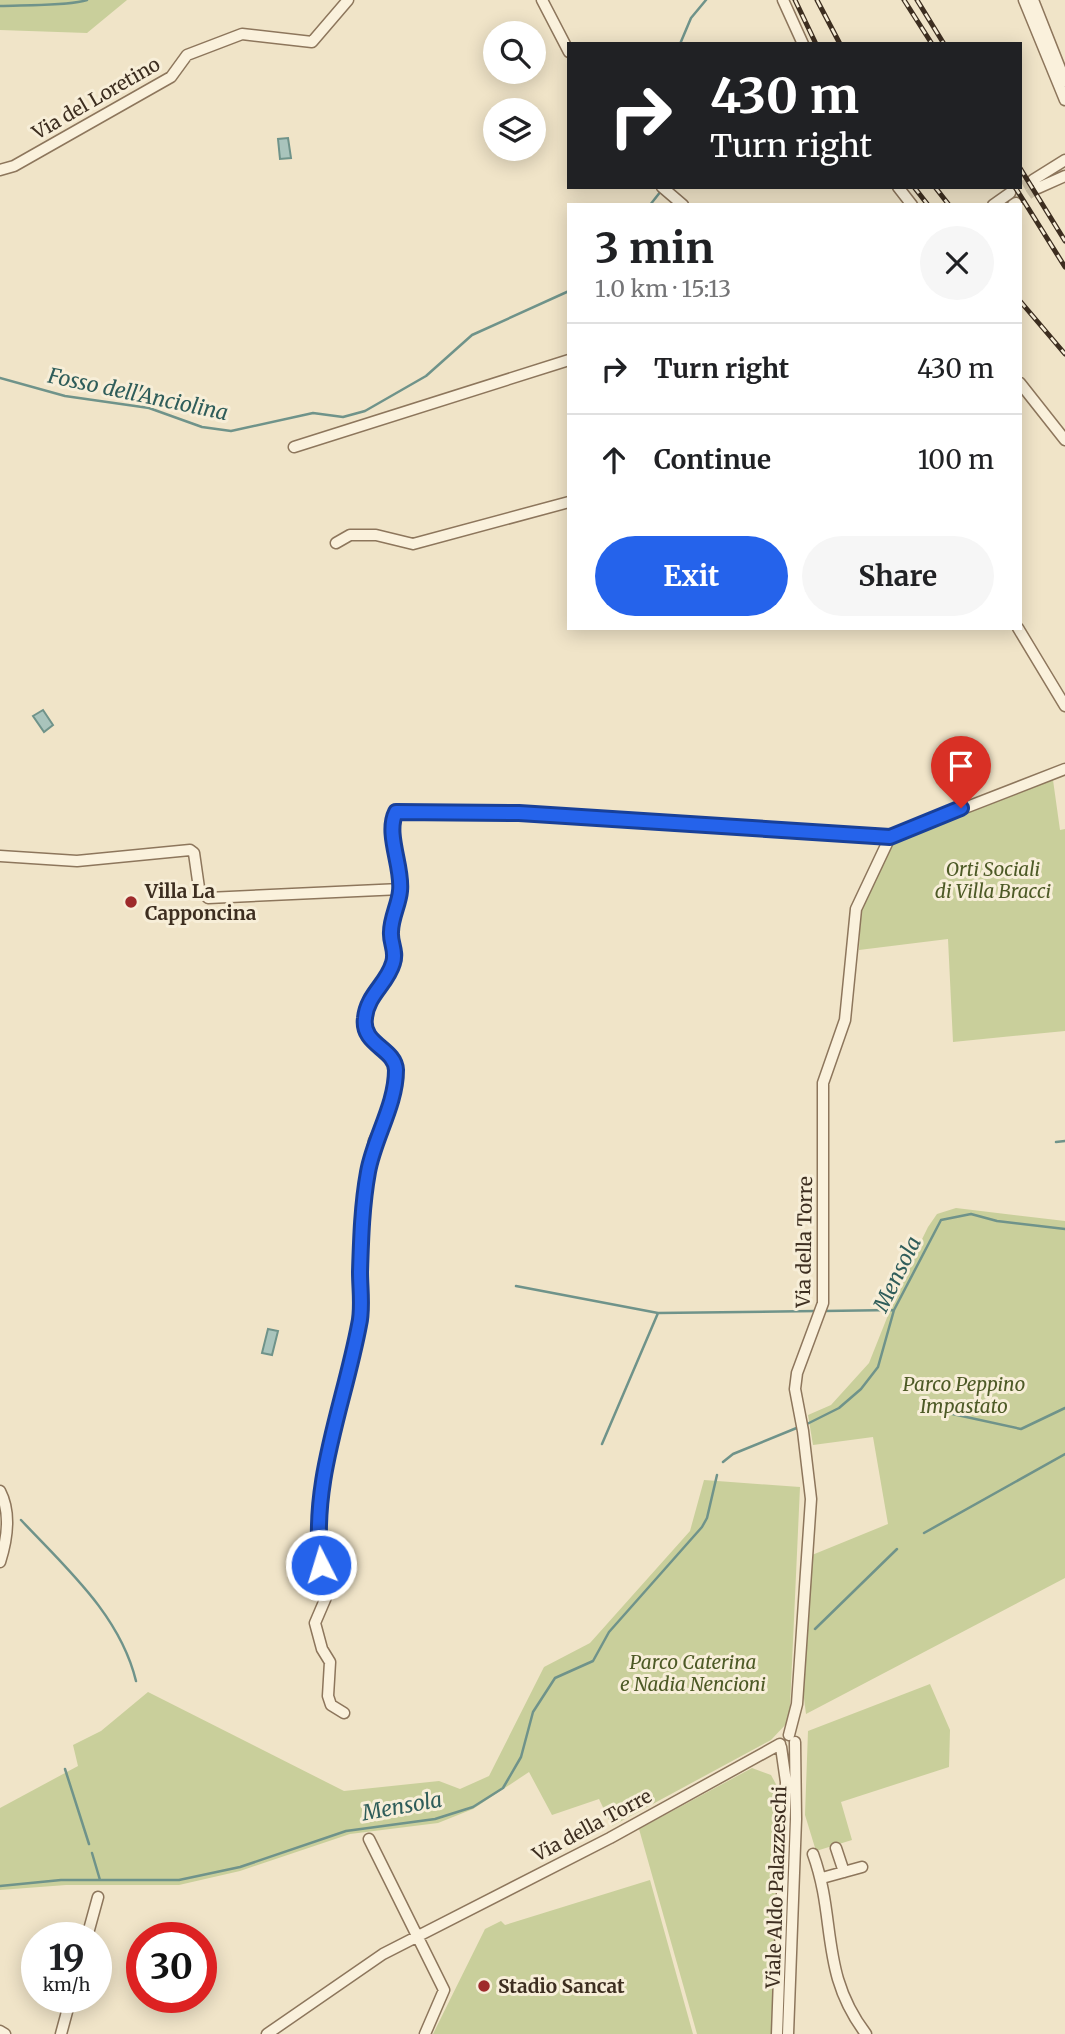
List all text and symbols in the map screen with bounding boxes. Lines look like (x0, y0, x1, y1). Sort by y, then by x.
map controls (483, 21, 546, 161)
button: search (483, 21, 546, 84)
street label: Via del Loretino (27, 52, 164, 145)
text: 430 m (710, 65, 859, 126)
icon: right (595, 70, 686, 161)
button: layers (483, 98, 546, 161)
text: Turn right (710, 126, 872, 166)
text: 3 min (595, 222, 714, 274)
button: close (920, 226, 994, 300)
text: 1.0 km · 15:13 (595, 274, 731, 303)
icon: right (595, 350, 633, 388)
text: Turn right (654, 352, 789, 385)
text: 430 m (917, 352, 994, 385)
water label: Fosso dell'Anciolina (44, 362, 231, 426)
icon: ahead (595, 441, 633, 479)
text: Continue (654, 443, 771, 476)
text: 100 m (918, 443, 994, 476)
button: Exit (595, 536, 788, 616)
button: Share (802, 536, 994, 616)
pin (931, 736, 991, 808)
icon: arrive (942, 747, 980, 785)
park label: Orti Sociali di Villa Bracci (935, 857, 1051, 903)
place label: Villa La Capponcina (144, 879, 257, 925)
marker: Villa La Capponcina (123, 894, 139, 910)
street label: Via della Torre (791, 1176, 817, 1309)
water label: Mensola (867, 1232, 927, 1317)
park label: Parco Peppino Impastato (903, 1372, 1025, 1418)
position arrow (284, 1528, 358, 1602)
park label: Parco Caterina e Nadia Nencioni (620, 1650, 766, 1696)
street label: Via della Torre (527, 1783, 656, 1867)
street label: Viale Aldo Palazzeschi (760, 1785, 792, 1990)
water label: Mensola (359, 1786, 444, 1826)
speed limit sign: 30 (126, 1922, 217, 2013)
text: 19 (48, 1936, 85, 1980)
text: km/h (43, 1973, 90, 1996)
place label: Stadio Sancat (498, 1974, 625, 1998)
marker: Stadio Sancat (476, 1978, 492, 1994)

